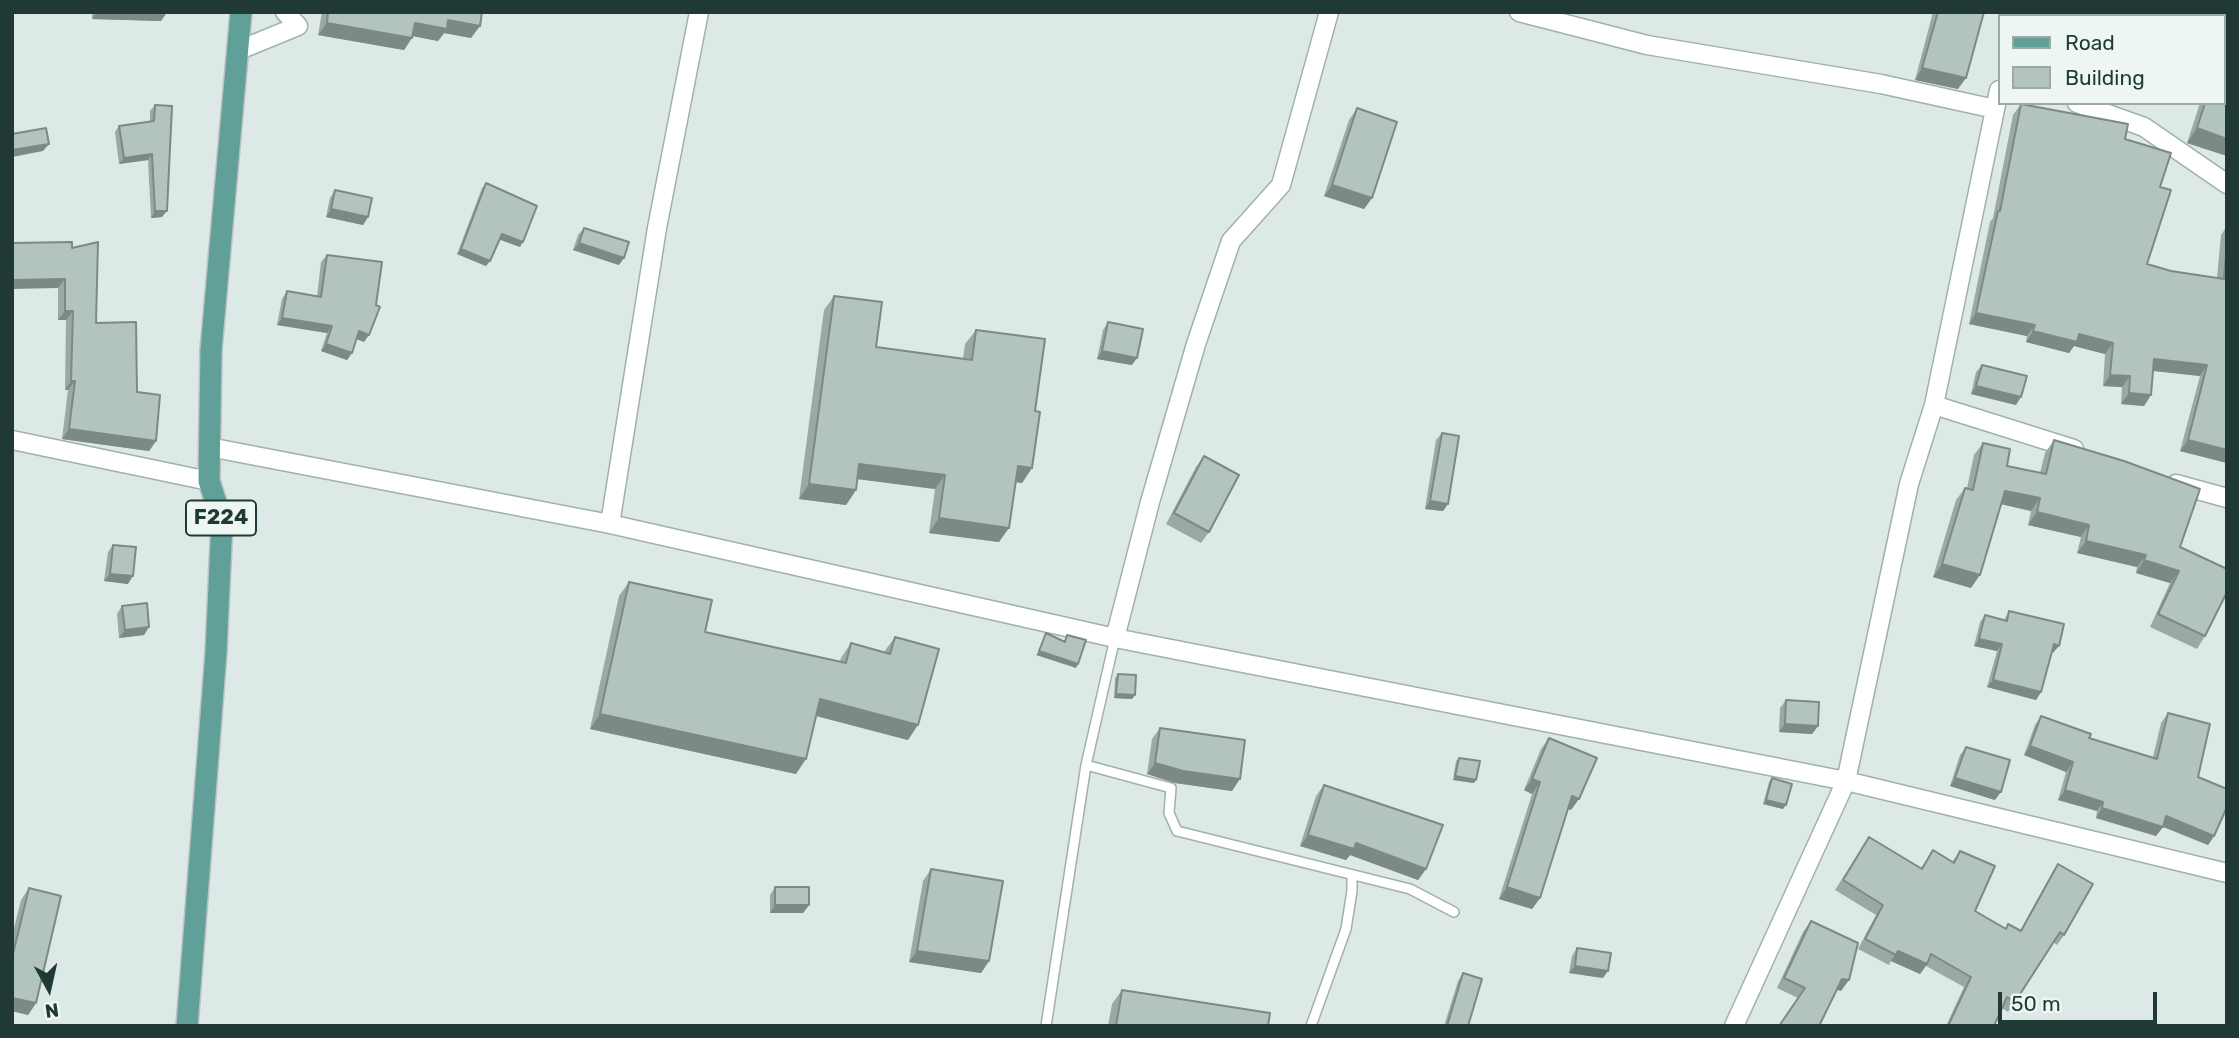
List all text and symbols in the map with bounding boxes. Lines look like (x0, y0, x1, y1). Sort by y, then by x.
legend (1997, 14, 2225, 105)
text: Road (2065, 30, 2115, 55)
text: Building (2065, 65, 2145, 90)
road number: F224 (186, 500, 256, 536)
north arrow (14, 954, 84, 1024)
scale bar (2001, 978, 2160, 1022)
text: 50 m (2011, 991, 2061, 1016)
text: N (44, 998, 60, 1023)

